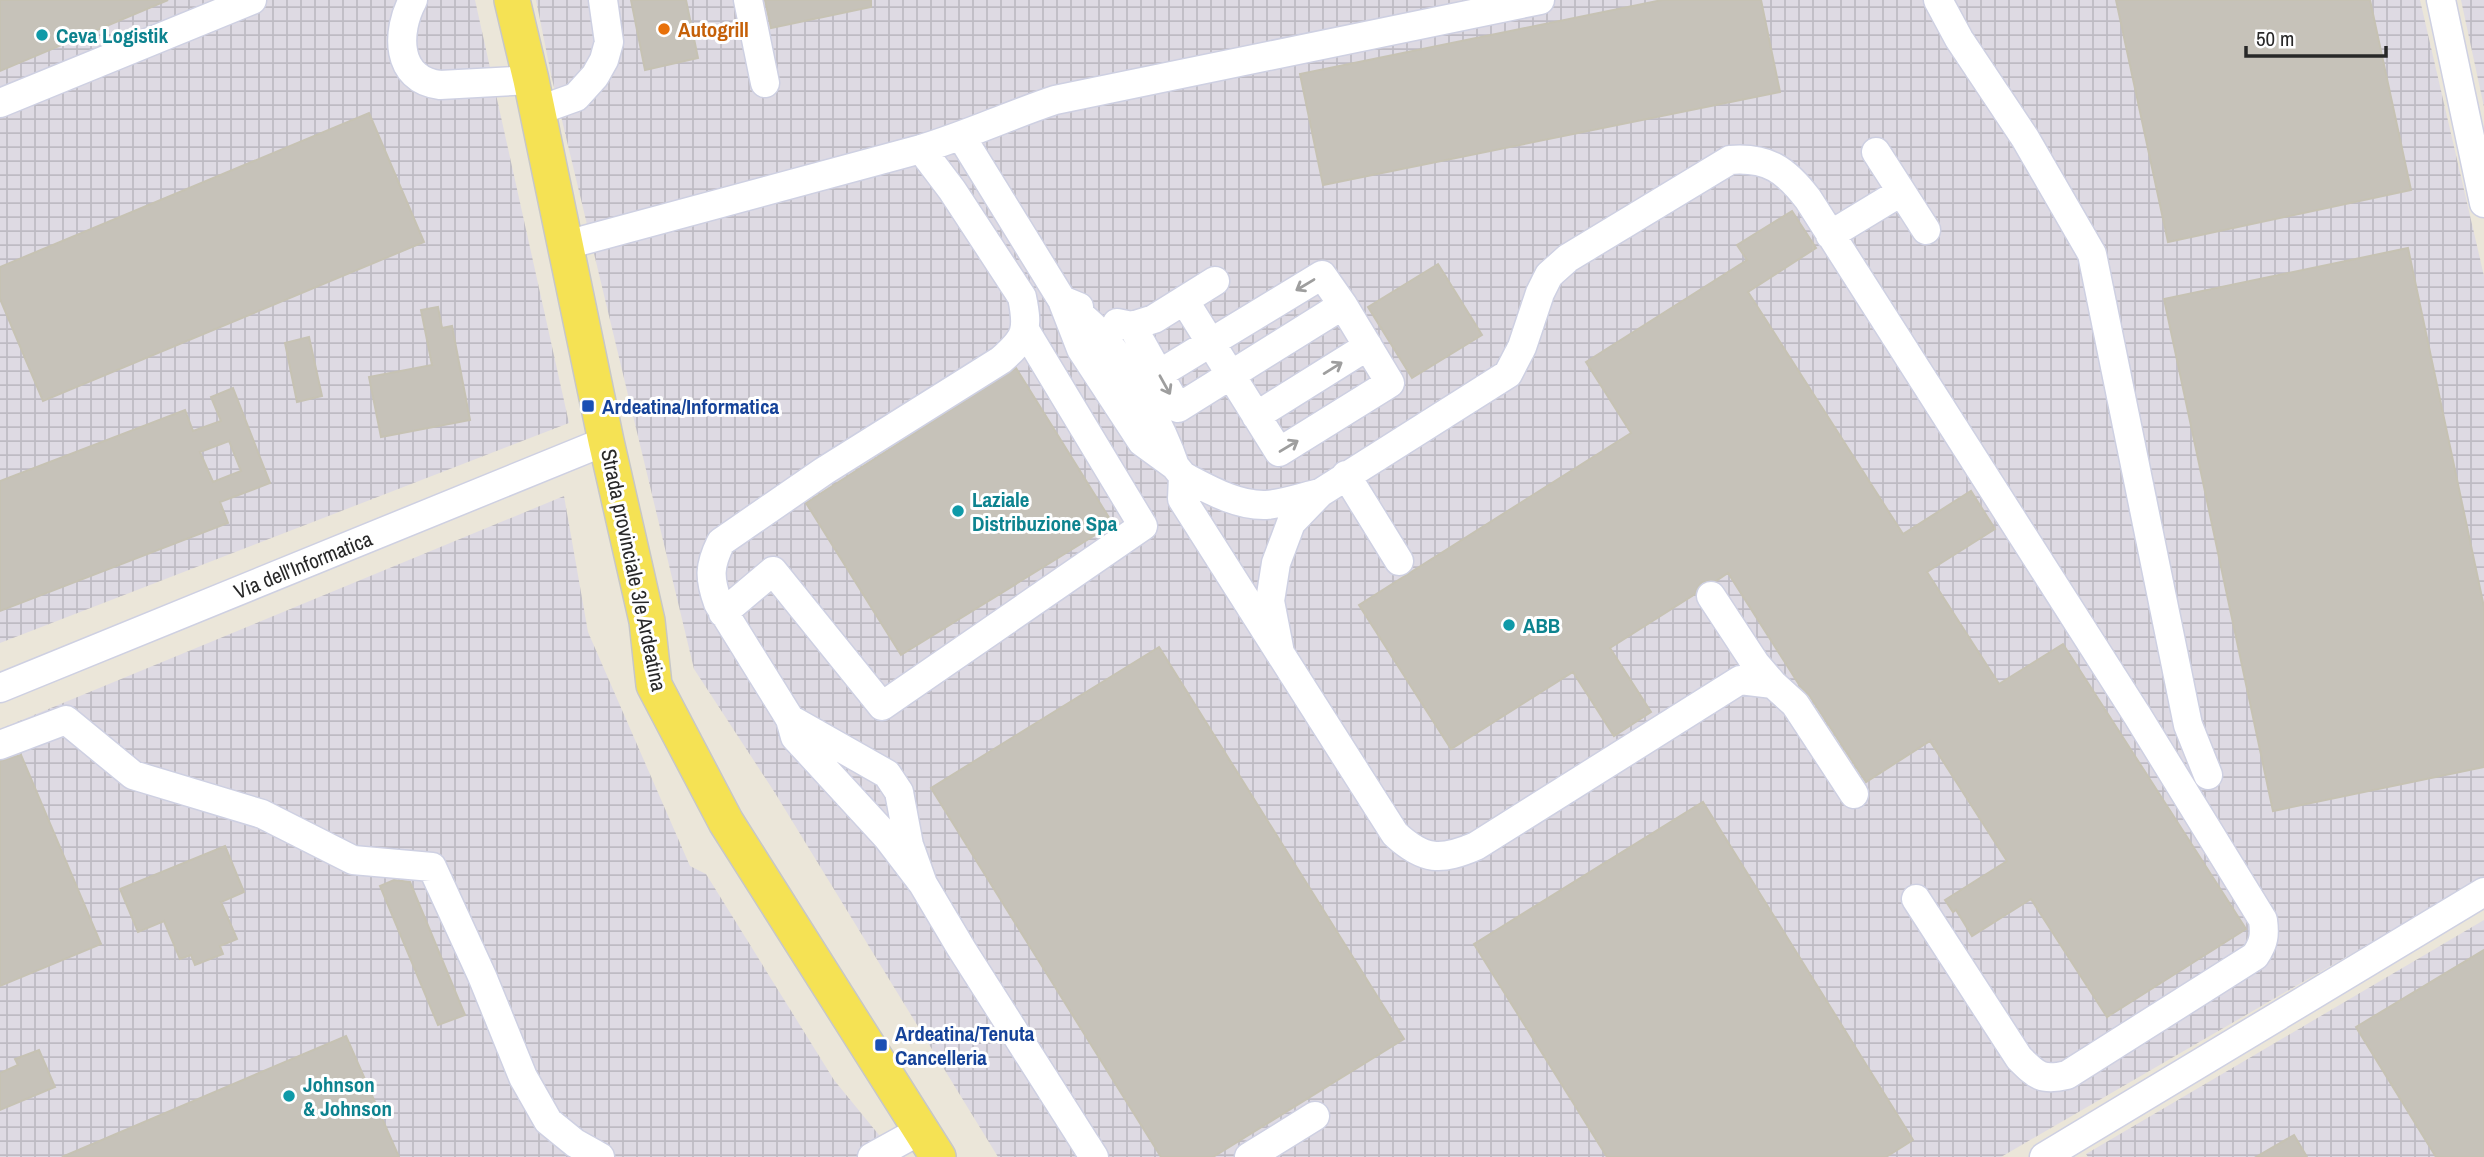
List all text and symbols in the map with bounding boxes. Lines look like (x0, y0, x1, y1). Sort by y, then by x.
scale bar (2246, 14, 2386, 58)
place label: Autogrill (678, 15, 749, 44)
place label: Ceva Logistik (56, 21, 168, 50)
marker: Autogrill (656, 21, 672, 37)
text: 50 m (2256, 24, 2294, 53)
marker: Ceva Logistik (34, 27, 50, 43)
one-way arrow (1296, 279, 1316, 293)
one-way arrow (1322, 361, 1342, 375)
one-way arrow (1158, 375, 1172, 395)
place label: Ardeatina/Informatica (602, 392, 779, 421)
marker: Ardeatina/Informatica (580, 398, 596, 414)
one-way arrow (1278, 439, 1298, 453)
street label: Strada provinciale 3/e Ardeatina (594, 446, 674, 694)
place label: Laziale Distribuzione Spa (972, 485, 1118, 538)
marker: Laziale Distribuzione Spa (950, 503, 966, 519)
street label: Via dell'Informatica (230, 524, 377, 606)
place label: ABB (1523, 611, 1560, 640)
marker: ABB (1501, 617, 1517, 633)
place label: Ardeatina/Tenuta Cancelleria (895, 1019, 1035, 1072)
marker: Ardeatina/Tenuta Cancelleria (873, 1037, 889, 1053)
place label: Johnson & Johnson (303, 1070, 392, 1123)
marker: Johnson & Johnson (281, 1088, 297, 1104)

